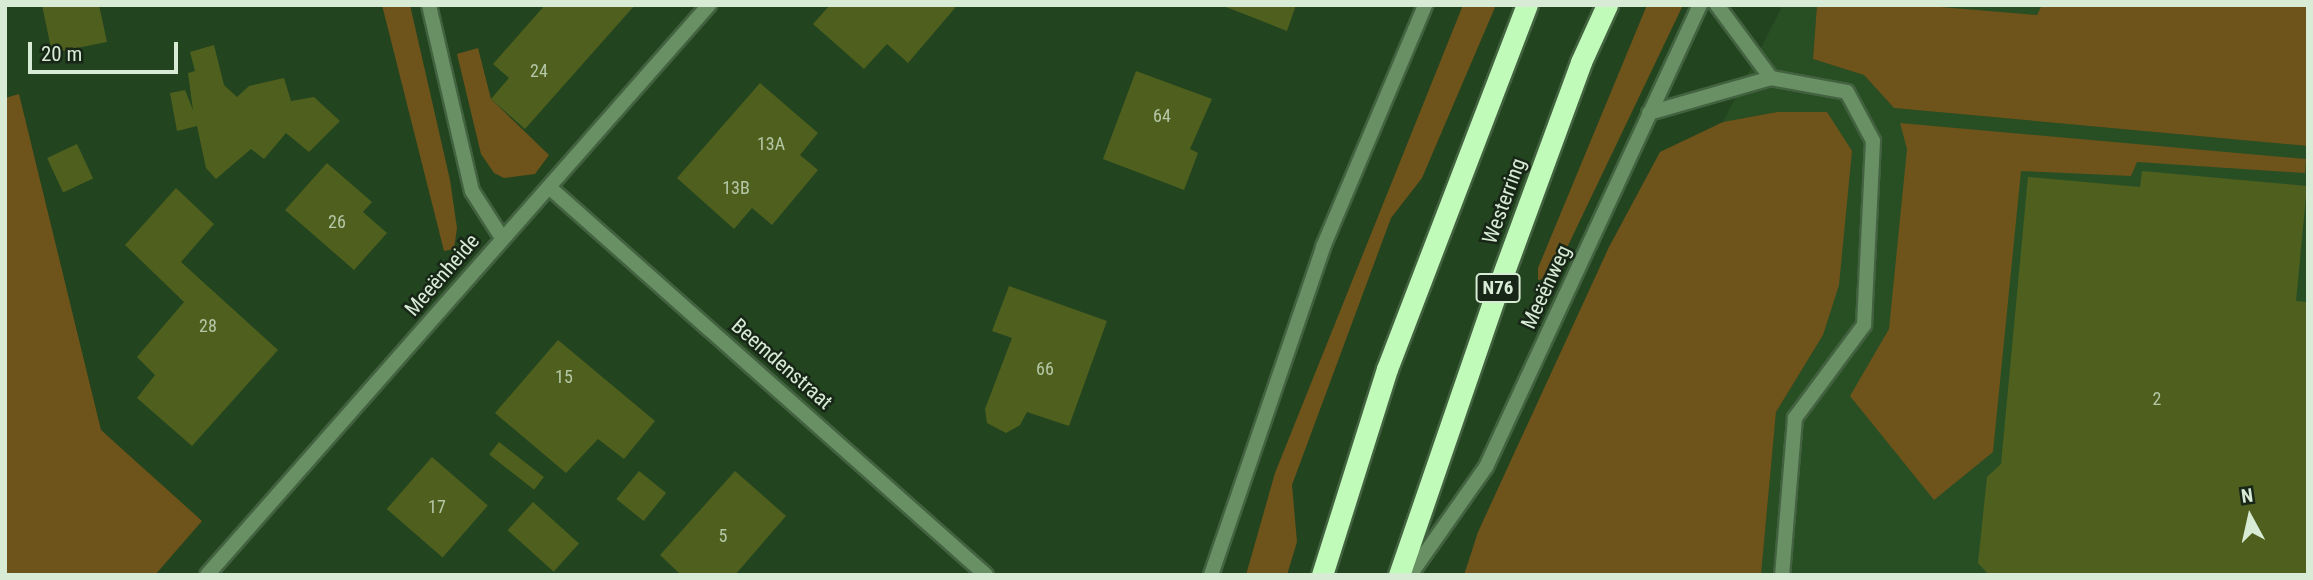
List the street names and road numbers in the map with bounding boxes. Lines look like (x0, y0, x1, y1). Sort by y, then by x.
street label: Westerring (1477, 155, 1531, 247)
street label: Meeënheide (399, 229, 485, 321)
street label: Meeënweg (1516, 241, 1576, 333)
road number: N76 (1475, 272, 1521, 304)
street label: Beemdenstraat (726, 313, 838, 415)

